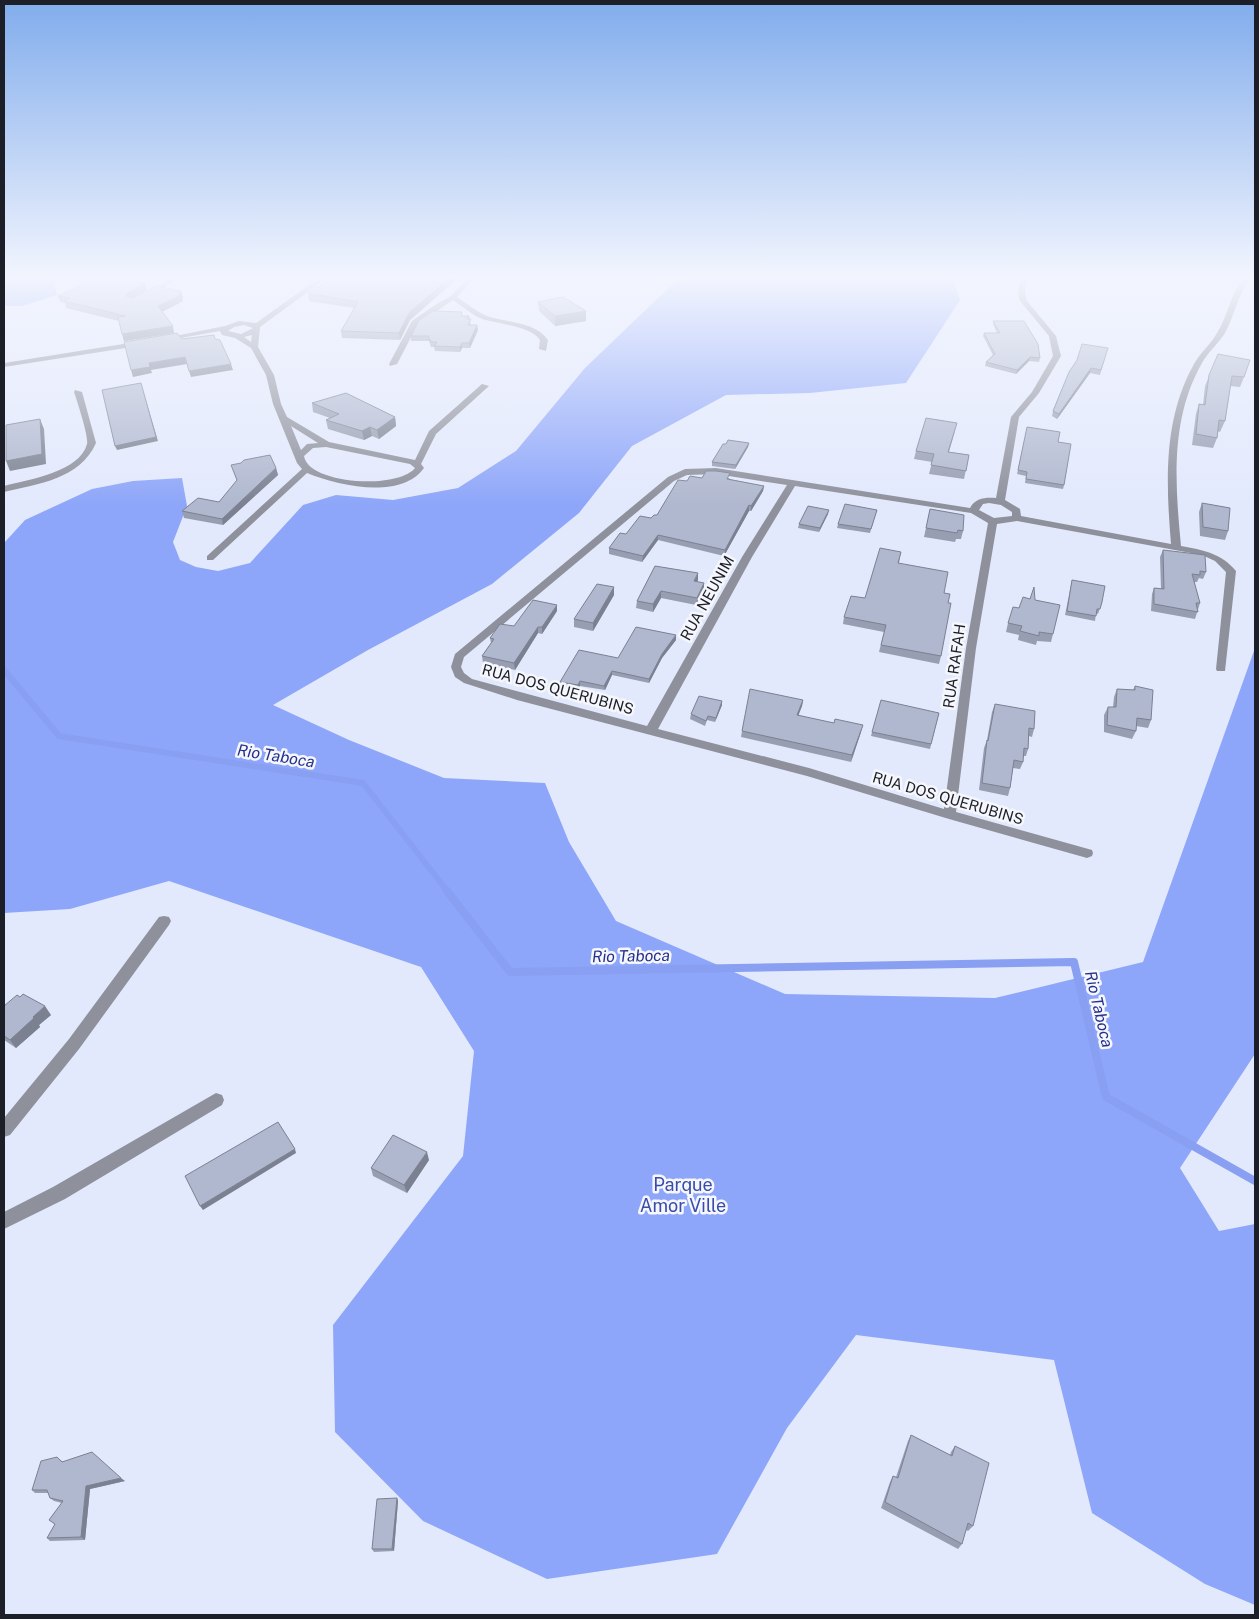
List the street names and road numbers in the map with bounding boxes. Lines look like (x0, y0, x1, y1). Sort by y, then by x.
street label: RUA NEUNIM (677, 553, 737, 643)
street label: RUA RAFAH (940, 623, 968, 709)
street label: RUA DOS QUERUBINS (480, 661, 636, 717)
street label: RUA DOS QUERUBINS (871, 768, 1025, 828)

